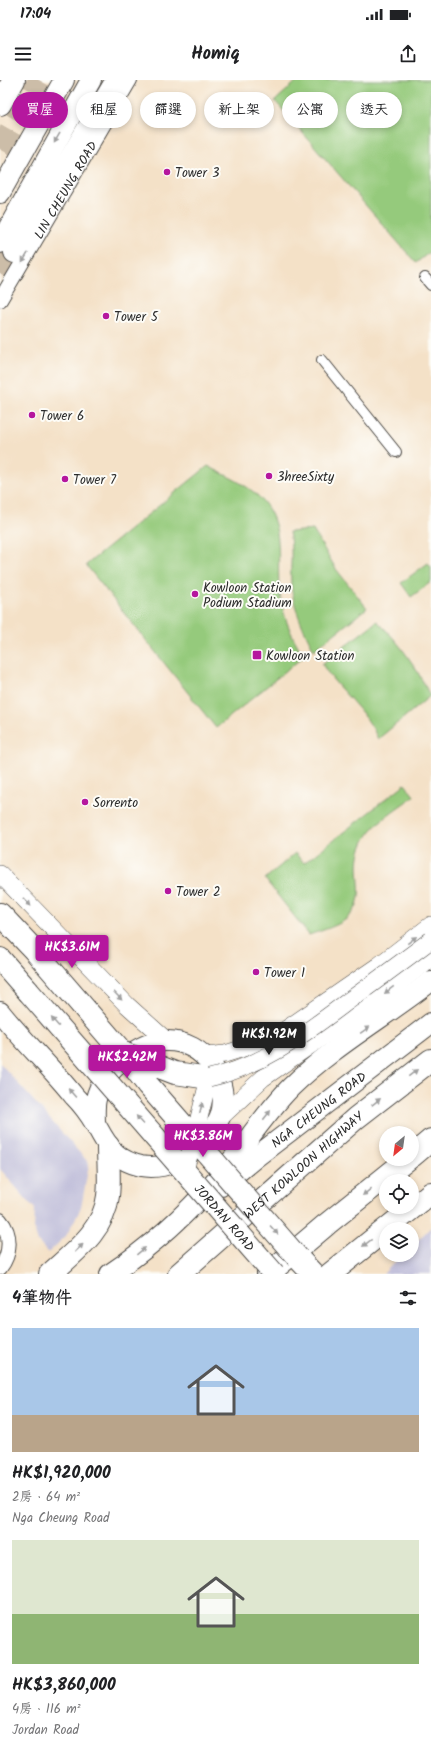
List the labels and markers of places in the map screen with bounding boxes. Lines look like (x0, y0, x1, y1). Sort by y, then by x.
place label: Tower 3 (175, 163, 219, 184)
marker: Tower 3 (162, 167, 172, 177)
place label: Tower 5 (114, 307, 159, 328)
marker: Tower 5 (101, 311, 111, 321)
place label: Tower 6 (40, 406, 84, 427)
marker: Tower 6 (27, 410, 37, 420)
place label: 3hreeSixty (277, 467, 335, 488)
place label: Tower 7 (73, 470, 117, 491)
marker: 3hreeSixty (264, 471, 274, 481)
marker: Tower 7 (60, 474, 70, 484)
place label: Kowloon Station Podium Stadium (203, 578, 292, 614)
marker: Kowloon Station Podium Stadium (190, 589, 200, 599)
place label: Kowloon Station (266, 646, 354, 667)
marker: Kowloon Station (251, 649, 263, 661)
place label: Sorrento (93, 793, 138, 814)
marker: Sorrento (80, 797, 90, 807)
place label: Tower 2 (176, 882, 221, 903)
marker: Tower 2 (163, 886, 173, 896)
pin: HK$3.61M (31, 935, 113, 969)
place label: Tower 1 (264, 963, 305, 984)
marker: Tower 1 (251, 967, 261, 977)
pin: HK$1.92M (228, 1022, 310, 1056)
pin: HK$2.42M (86, 1045, 168, 1079)
pin: HK$3.86M (162, 1124, 244, 1158)

